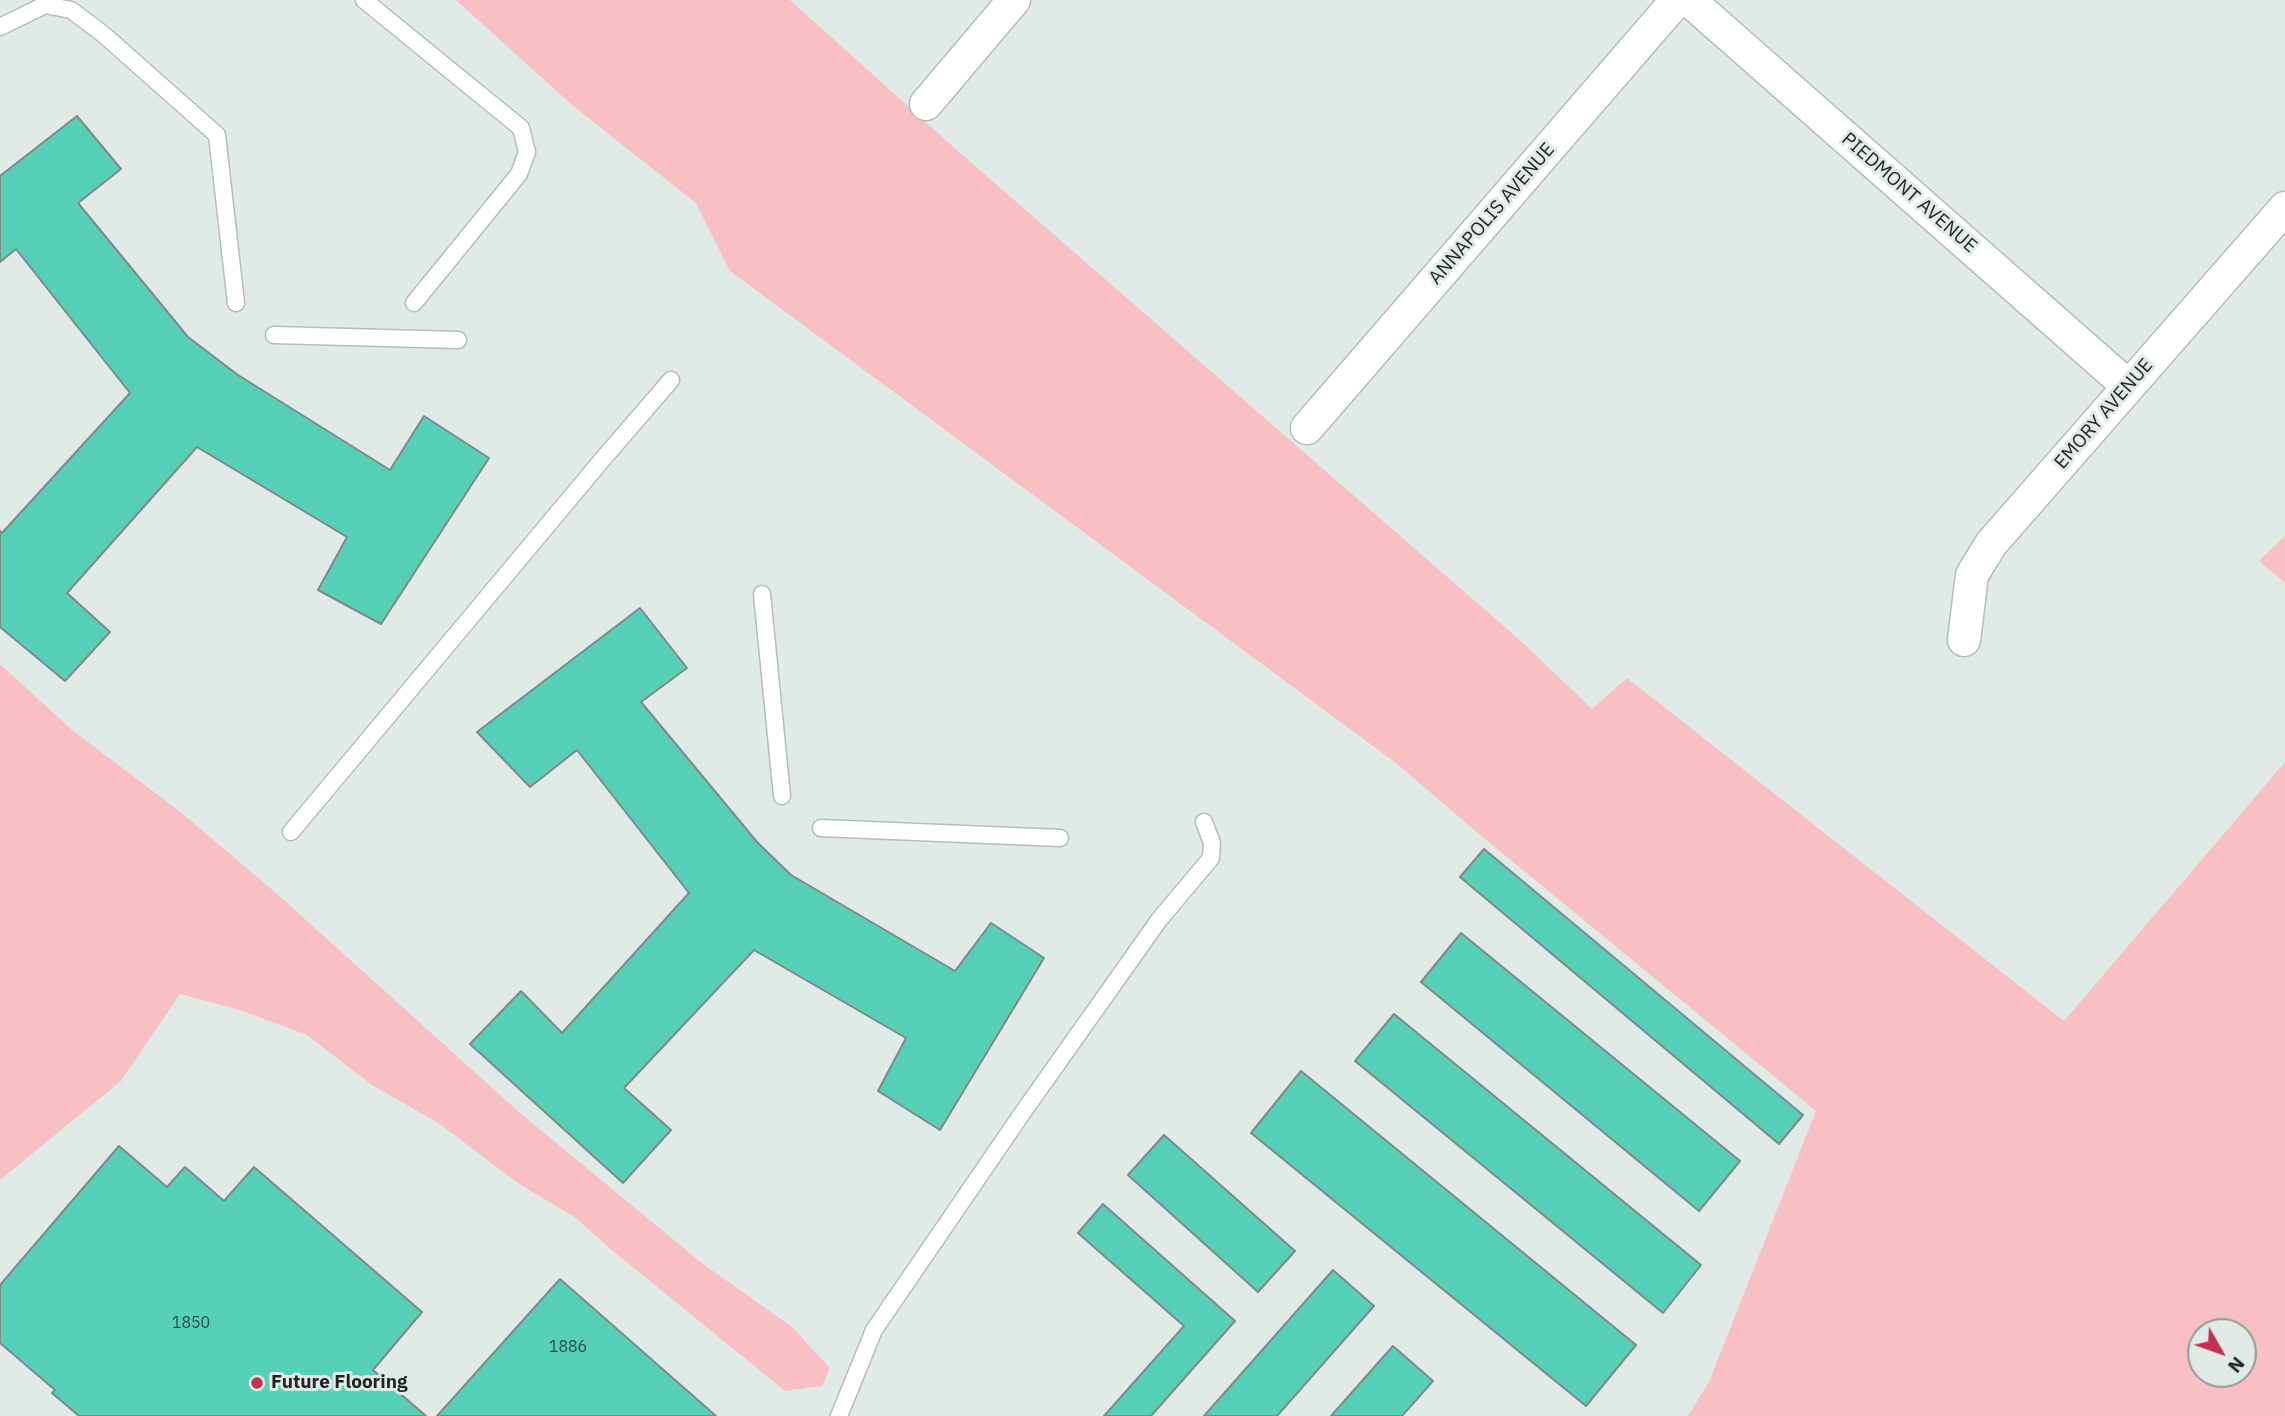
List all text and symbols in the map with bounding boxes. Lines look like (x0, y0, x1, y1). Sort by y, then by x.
street label: PIEDMONT AVENUE (1837, 128, 1981, 258)
street label: ANNAPOLIS AVENUE (1424, 138, 1560, 290)
street label: EMORY AVENUE (2050, 354, 2158, 474)
house number: 1850 (172, 1313, 210, 1333)
north arrow (2187, 1318, 2257, 1388)
house number: 1886 (549, 1337, 587, 1357)
text: N (2223, 1352, 2250, 1378)
place label: Future Flooring (271, 1372, 408, 1394)
marker: Future Flooring (249, 1375, 265, 1391)

